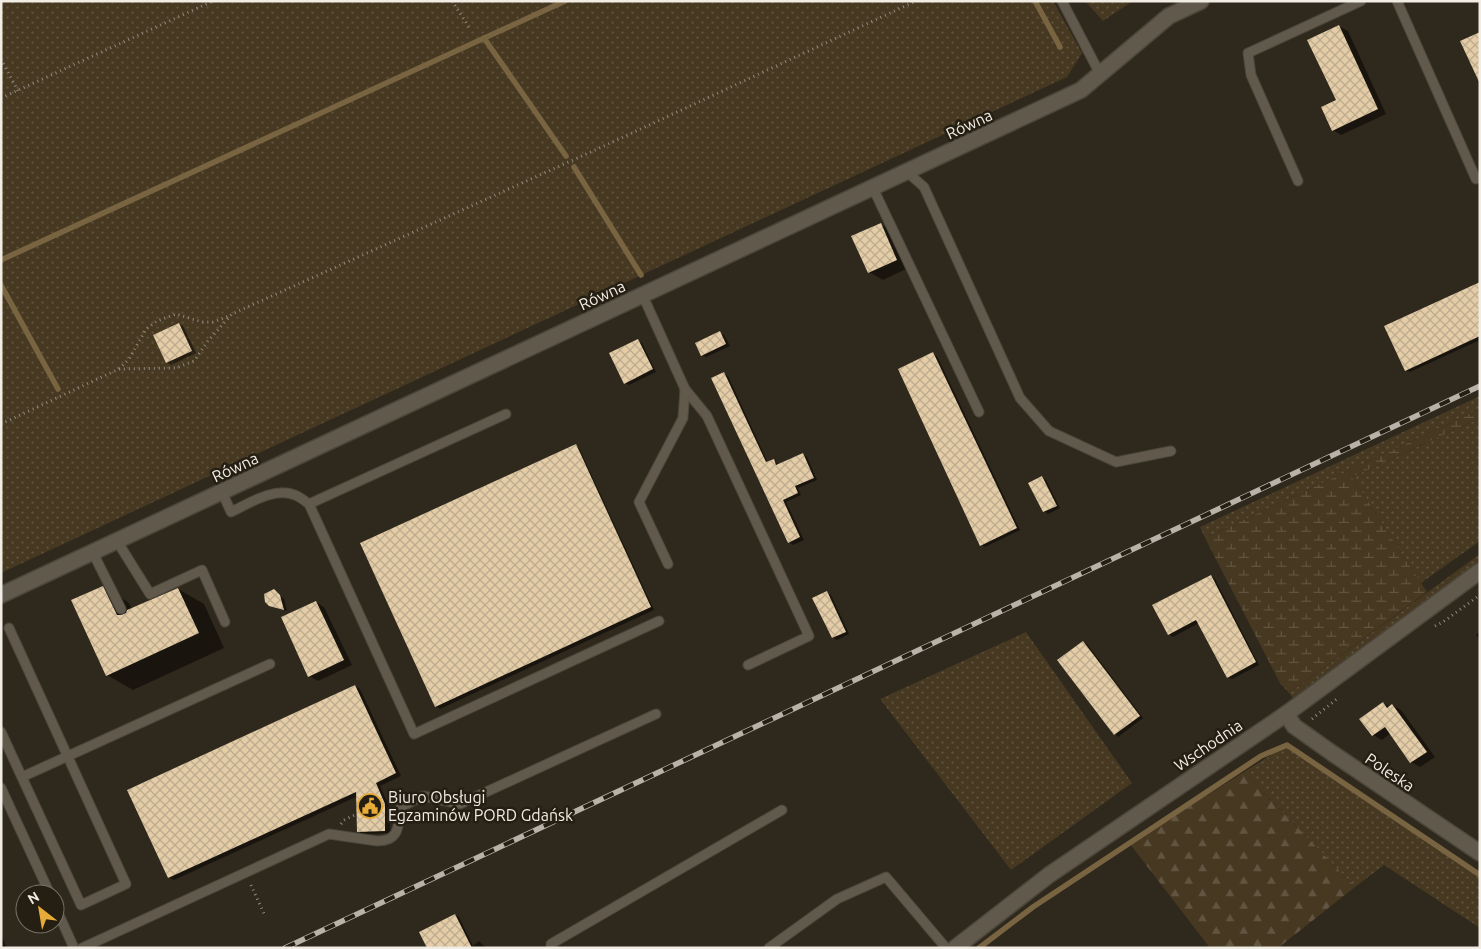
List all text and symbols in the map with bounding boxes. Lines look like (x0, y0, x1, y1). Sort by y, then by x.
street label: Równa (943, 105, 995, 143)
street label: Równa (576, 276, 628, 314)
street label: Równa (209, 448, 261, 486)
street label: Wschodnia (1171, 716, 1245, 774)
street label: Poleska (1362, 749, 1418, 795)
place label: Biuro Obsługi Egzaminów PORD Gdańsk (388, 788, 573, 824)
public building icon: Biuro Obsługi Egzaminów PORD Gdańsk (357, 793, 383, 819)
north arrow (15, 884, 65, 934)
text: N (25, 888, 42, 907)

